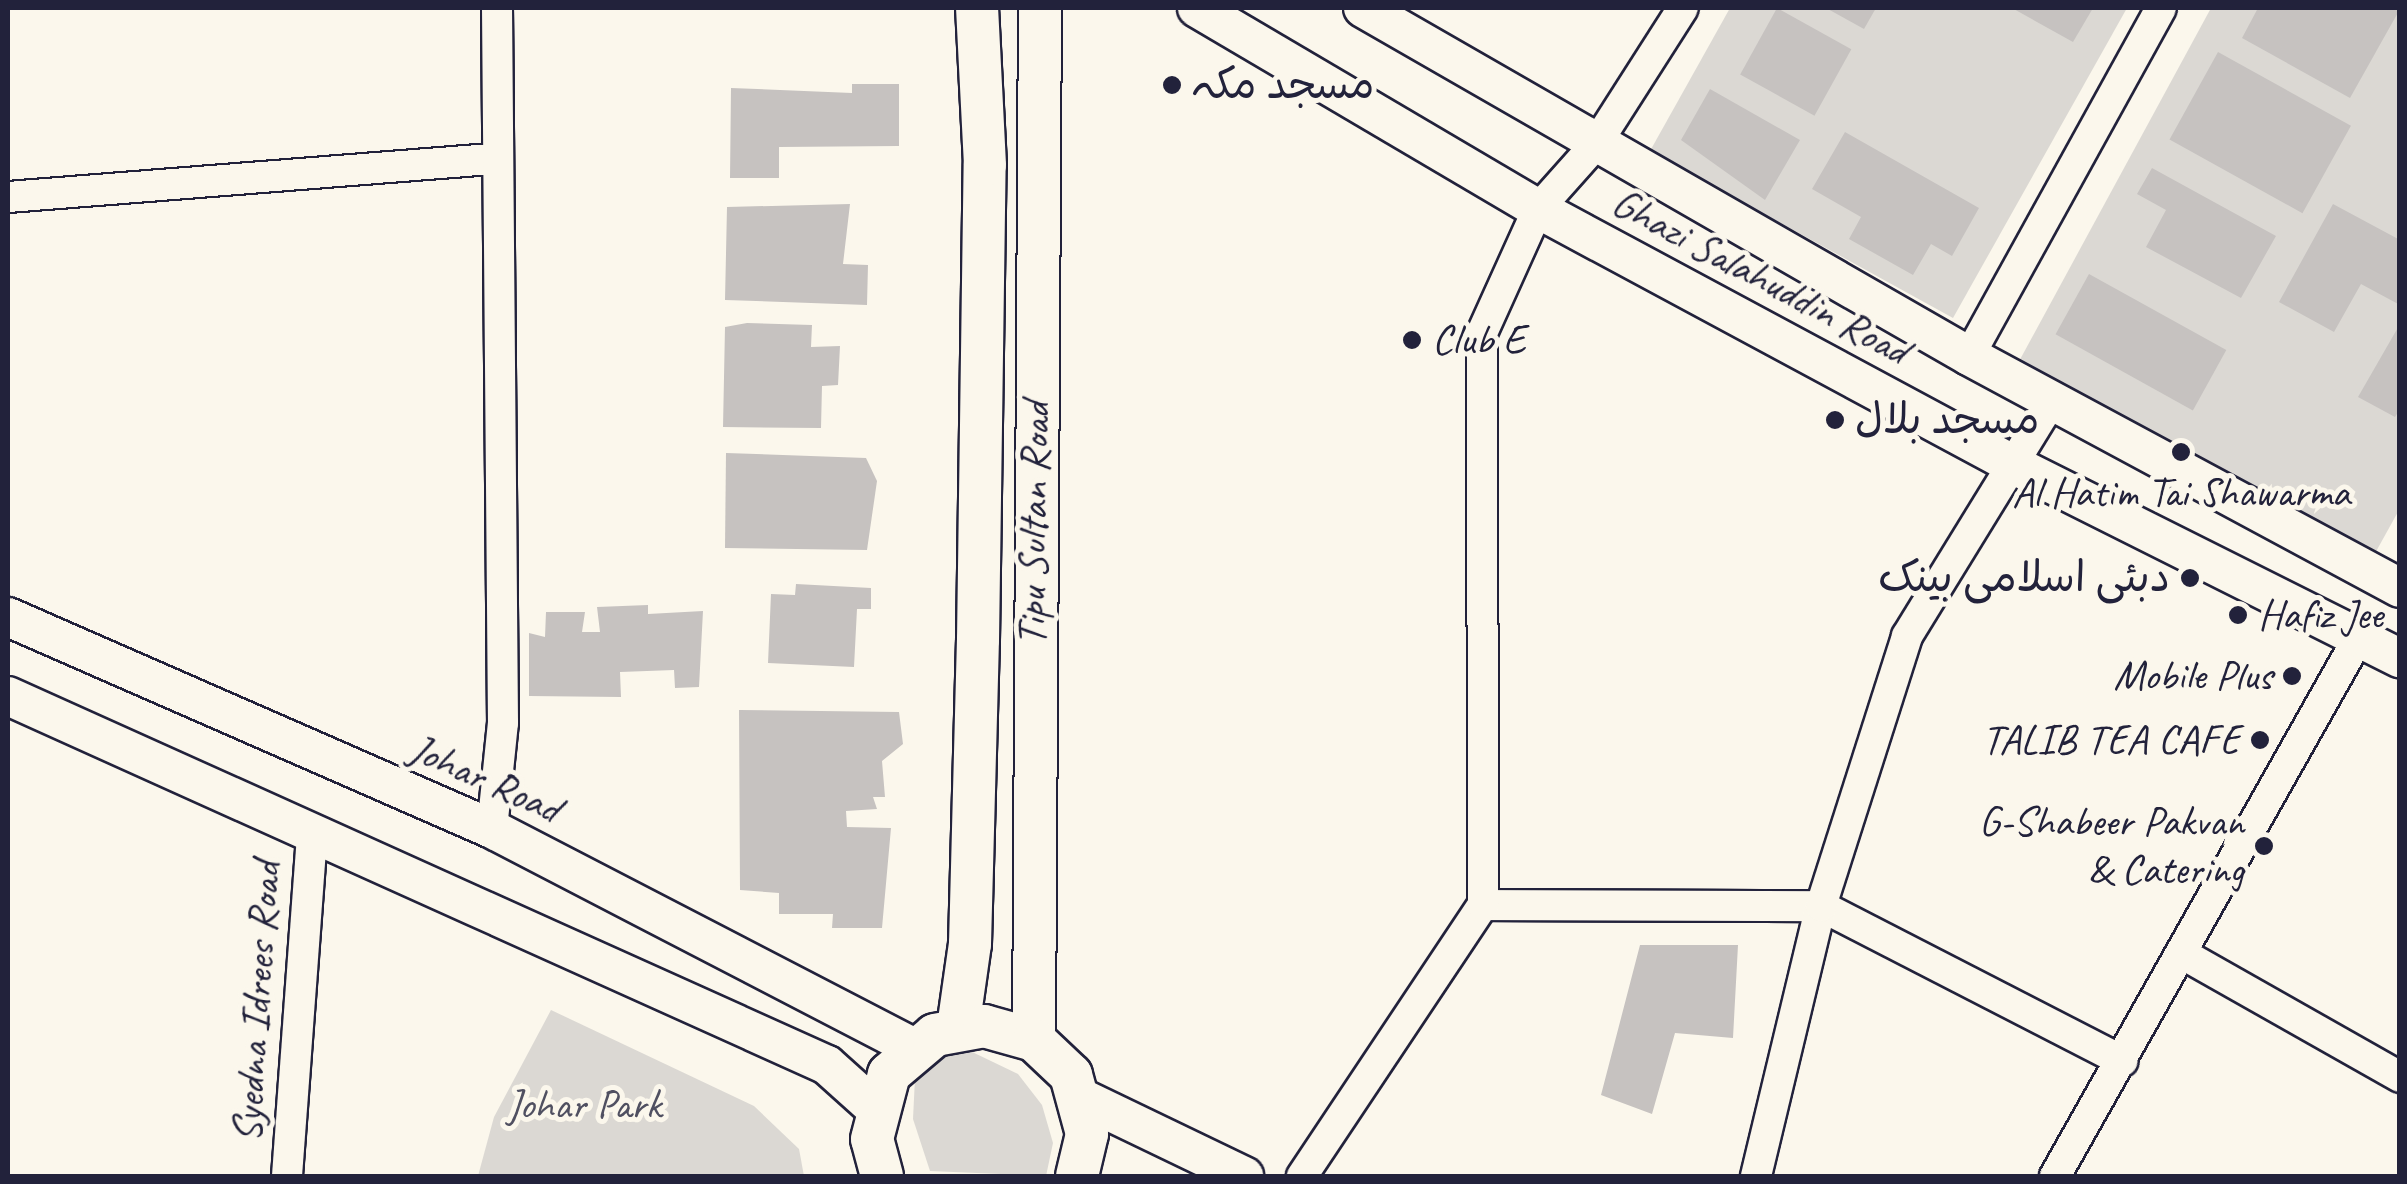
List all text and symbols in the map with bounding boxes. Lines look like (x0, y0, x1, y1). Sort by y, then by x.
place label: مسجد مکہ (1192, 60, 1374, 110)
marker: مسجد مکہ (1161, 74, 1183, 96)
street label: Ghazi Salahuddin Road (1604, 178, 1916, 376)
place label: Club E (1432, 315, 1525, 365)
marker: Club E (1401, 329, 1423, 351)
place label: مسجد بلال (1855, 395, 2039, 445)
street label: Tipu Sultan Road (1007, 403, 1061, 645)
marker: مسجد بلال (1824, 409, 1846, 431)
marker: Al Hatim Tai Shawarma (2170, 441, 2192, 463)
place label: Al Hatim Tai Shawarma (2009, 468, 2353, 518)
place label: دبئی اسلامی بینک (1878, 553, 2170, 603)
marker: دبئی اسلامی بینک (2179, 567, 2201, 589)
place label: Hafiz Jee (2258, 590, 2382, 640)
marker: Hafiz Jee (2227, 604, 2249, 626)
place label: Mobile Plus (2113, 651, 2272, 701)
marker: Mobile Plus (2281, 665, 2303, 687)
place label: TALIB TEA CAFE (1982, 715, 2240, 765)
street label: Johar Road (402, 724, 568, 834)
marker: TALIB TEA CAFE (2249, 729, 2271, 751)
place label: G-Shabeer Pakvan & Catering (1979, 797, 2244, 896)
marker: G-Shabeer Pakvan & Catering (2253, 835, 2275, 857)
street label: Syedna Idrees Road (222, 860, 292, 1144)
park label: Johar Park (506, 1080, 662, 1130)

